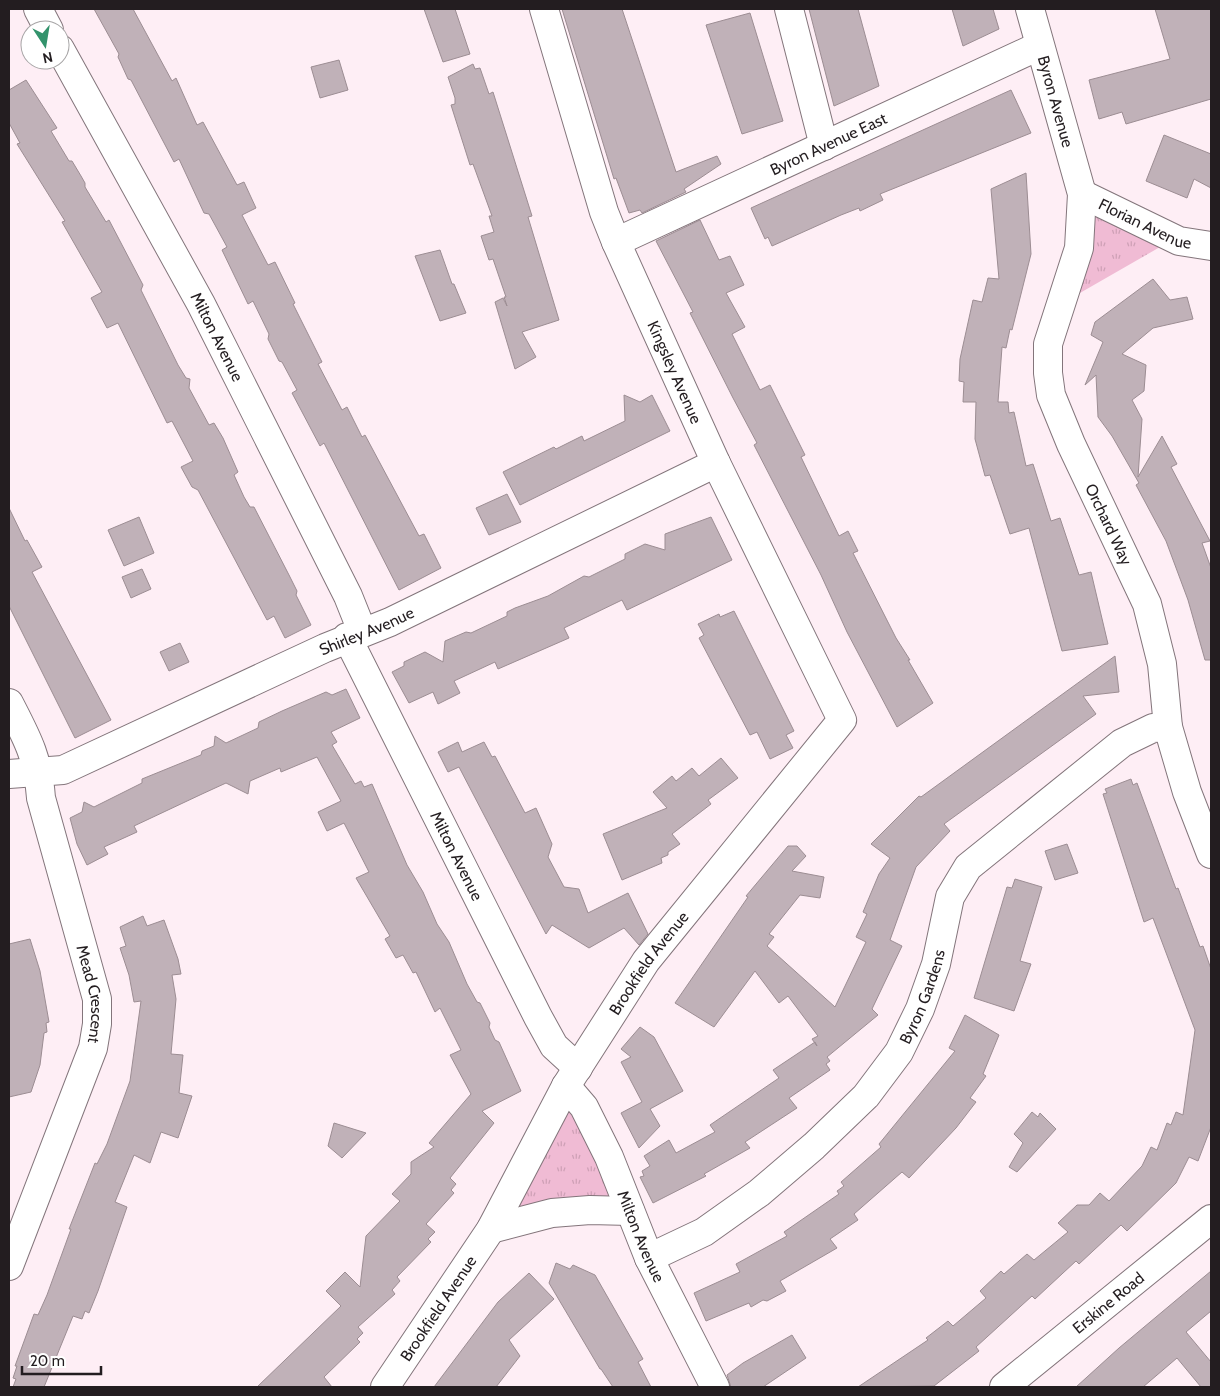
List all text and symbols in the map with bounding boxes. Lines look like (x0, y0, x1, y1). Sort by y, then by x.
north arrow (20, 20, 70, 70)
text: N (41, 48, 54, 68)
street label: Byron Avenue (1034, 54, 1077, 150)
street label: Byron Avenue East (767, 109, 890, 179)
street label: Florian Avenue (1095, 195, 1193, 253)
street label: Milton Avenue (186, 289, 247, 385)
street label: Kingsley Avenue (643, 318, 706, 427)
street label: Orchard Way (1081, 481, 1136, 568)
street label: Shirley Avenue (316, 603, 417, 659)
street label: Milton Avenue (426, 808, 487, 904)
street label: Brookfield Avenue (605, 908, 692, 1018)
street label: Mead Crescent (72, 943, 106, 1045)
street label: Byron Gardens (896, 948, 949, 1047)
street label: Milton Avenue (613, 1188, 669, 1285)
street label: Brookfield Avenue (396, 1252, 480, 1365)
street label: Erskine Road (1069, 1268, 1148, 1338)
scale bar (22, 1344, 101, 1376)
text: 20 m (30, 1352, 65, 1370)

